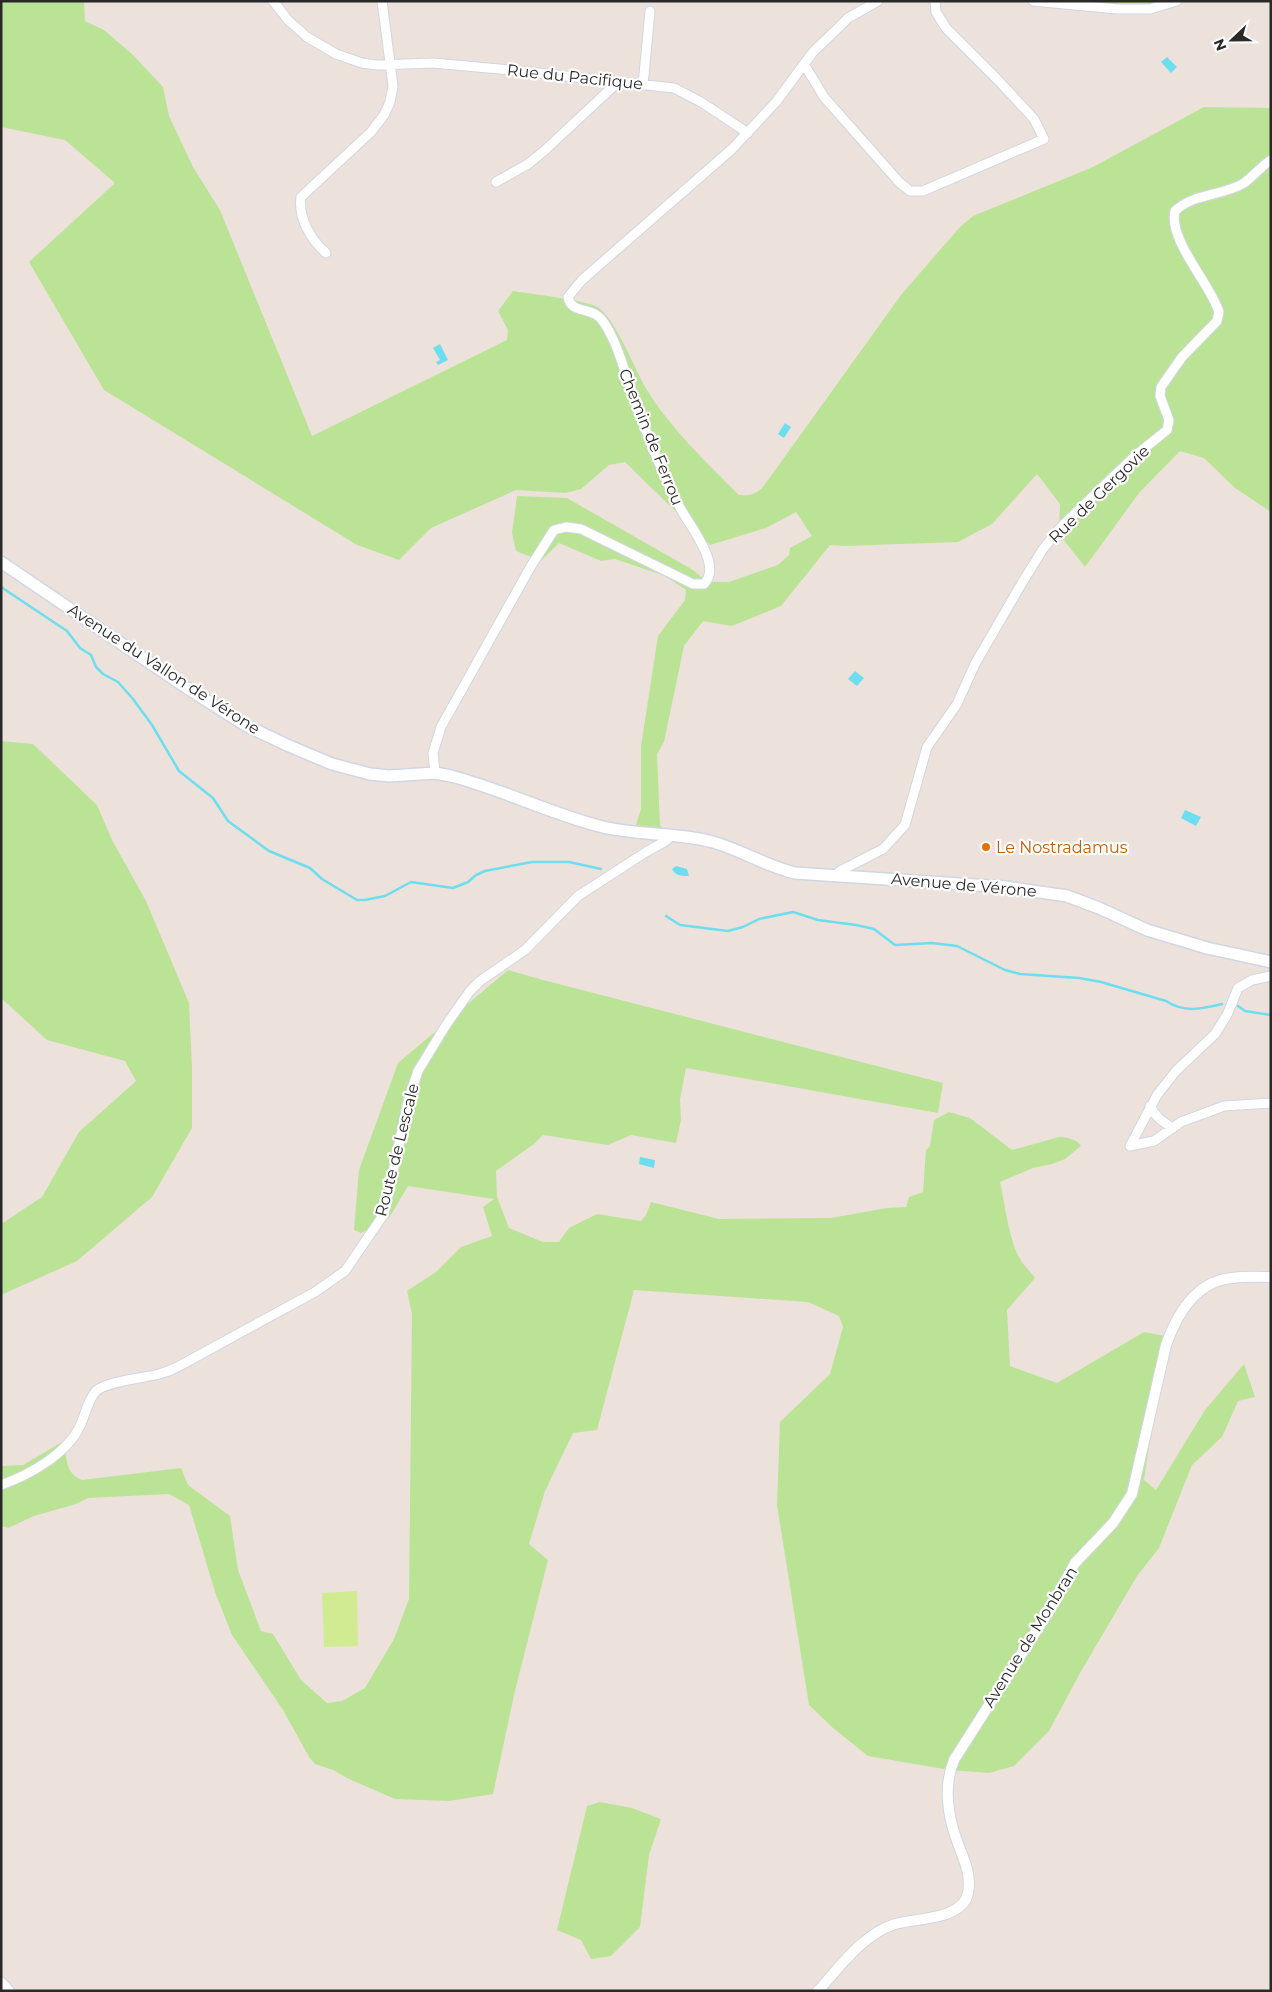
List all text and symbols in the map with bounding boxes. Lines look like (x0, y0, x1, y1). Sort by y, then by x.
north arrow (1207, 15, 1257, 65)
text: N (1209, 36, 1230, 53)
street label: Rue du Pacifique (506, 60, 644, 94)
street label: Chemin de Ferrou (615, 366, 687, 508)
street label: Rue de Gergovie (1045, 441, 1153, 547)
street label: Avenue du Vallon de Vérone (64, 600, 264, 738)
place label: Le Nostradamus (996, 838, 1128, 857)
marker: Le Nostradamus (980, 841, 992, 853)
street label: Avenue de Vérone (890, 869, 1038, 901)
street label: Route de Lescale (371, 1082, 423, 1218)
street label: Avenue de Monbran (979, 1563, 1081, 1711)

